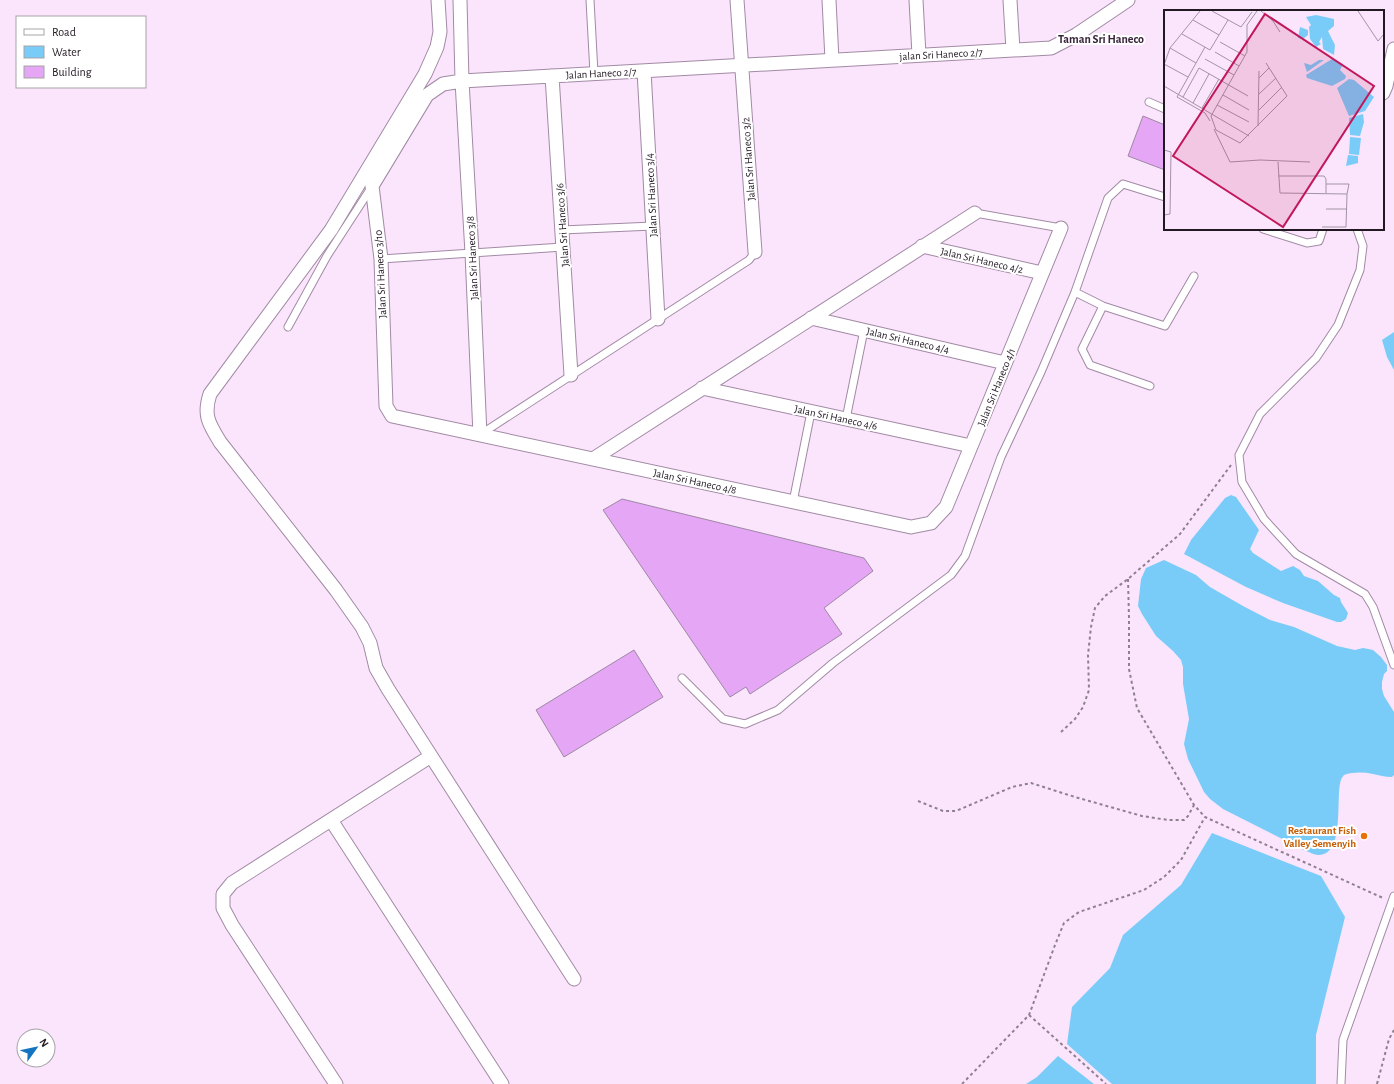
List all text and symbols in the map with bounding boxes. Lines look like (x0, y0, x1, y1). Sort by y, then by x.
inset map (1164, 10, 1384, 230)
legend (16, 16, 146, 88)
text: Road (52, 26, 76, 38)
district label: Taman Sri Haneco (1058, 33, 1144, 45)
text: Water (52, 46, 81, 58)
street label: jalan Sri Haneco 2/7 (899, 47, 983, 62)
text: Building (52, 66, 92, 78)
street label: Jalan Haneco 2/7 (565, 66, 637, 81)
street label: Jalan Sri Haneco 3/2 (740, 117, 757, 201)
street label: Jalan Sri Haneco 3/4 (644, 153, 659, 237)
street label: Jalan Sri Haneco 3/6 (554, 183, 571, 267)
street label: Jalan Sri Haneco 3/8 (465, 216, 480, 300)
street label: Jalan Sri Haneco 3/10 (373, 229, 388, 318)
street label: Jalan Sri Haneco 4/2 (939, 246, 1024, 275)
street label: Jalan Sri Haneco 4/4 (865, 326, 950, 355)
street label: Jalan Sri Haneco 4/1 (976, 347, 1017, 428)
street label: Jalan Sri Haneco 4/6 (793, 403, 878, 432)
street label: Jalan Sri Haneco 4/8 (652, 467, 737, 496)
place label: Restaurant Fish Valley Semenyih (1283, 825, 1356, 849)
marker: Restaurant Fish Valley Semenyih (1359, 831, 1369, 841)
north arrow (16, 1028, 56, 1068)
text: N (37, 1037, 51, 1049)

